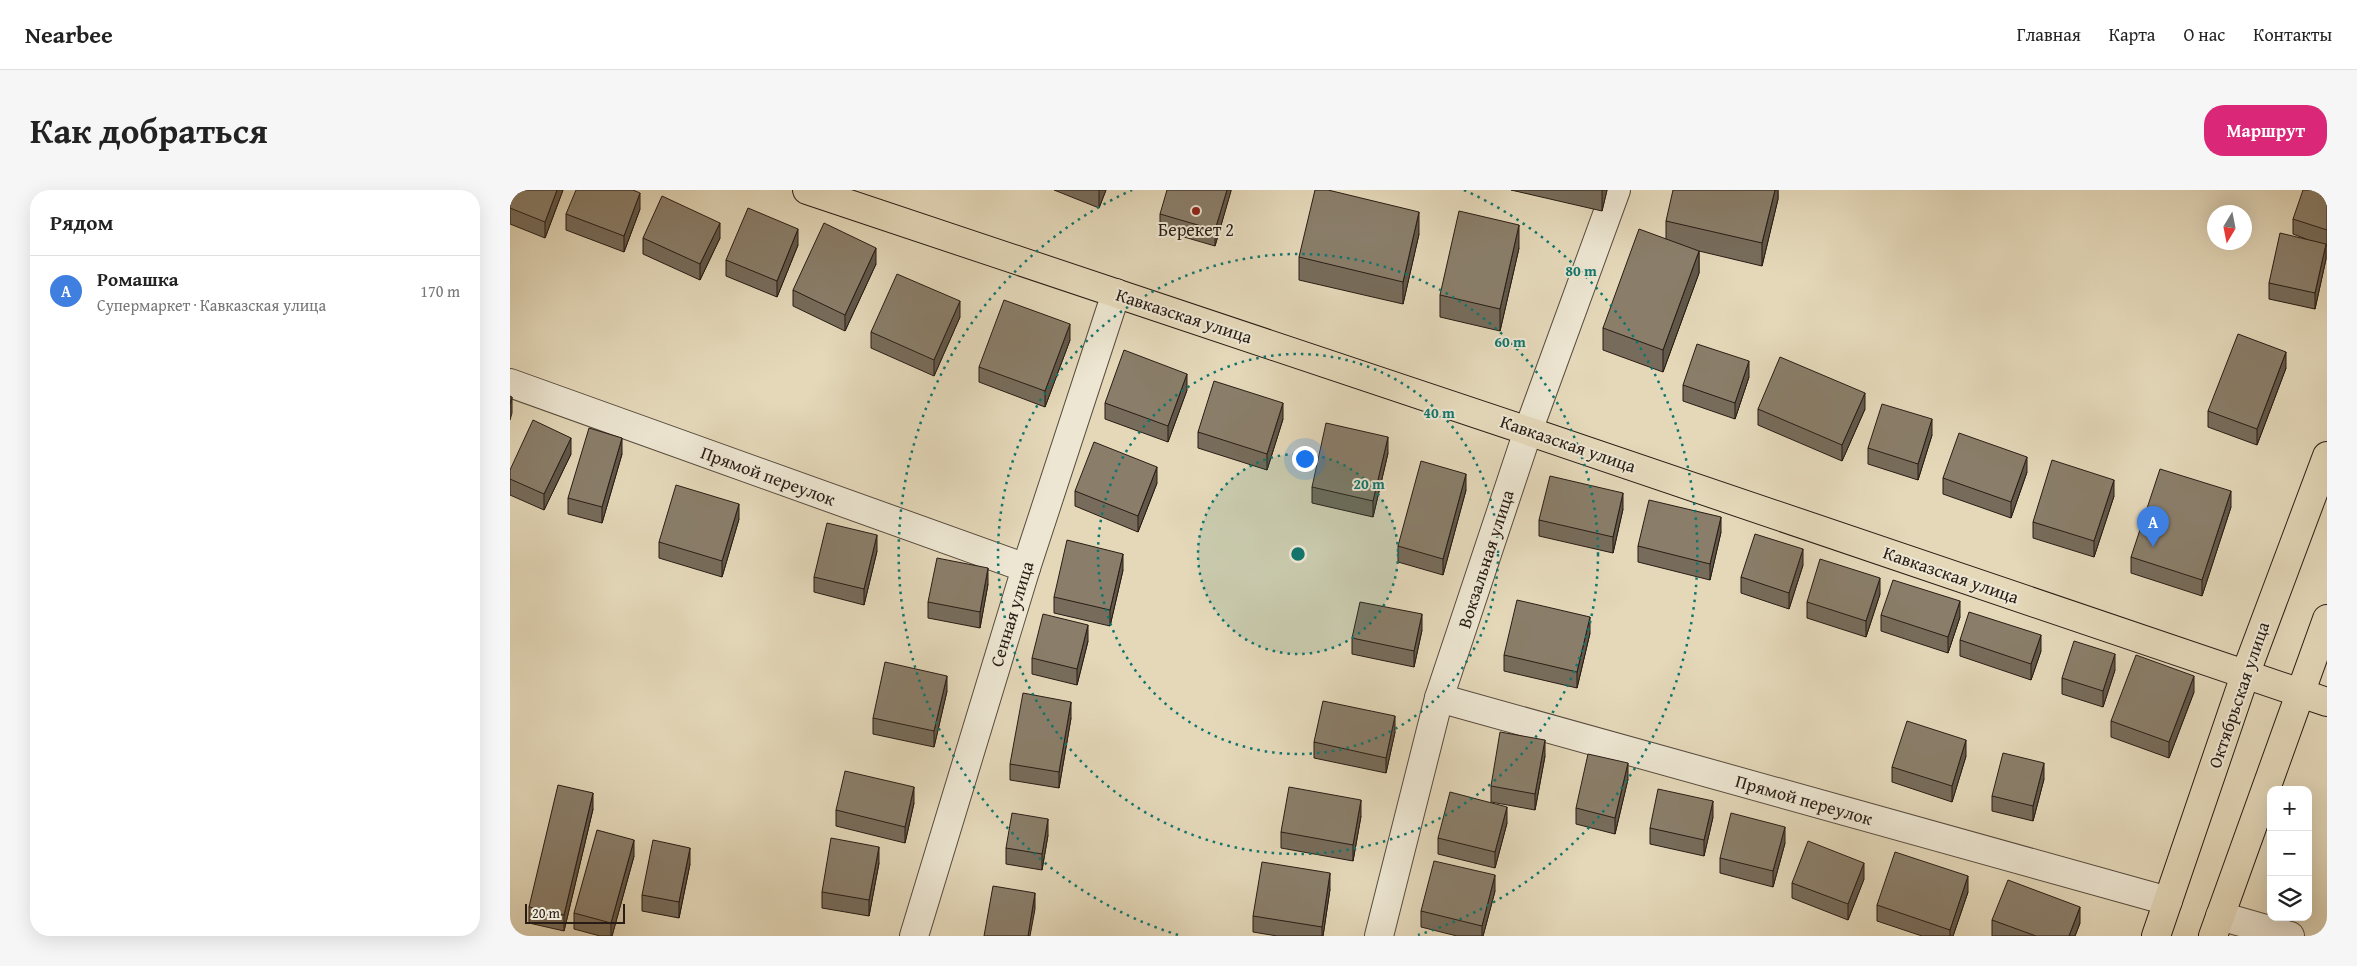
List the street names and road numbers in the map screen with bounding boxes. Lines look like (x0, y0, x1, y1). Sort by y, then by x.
street label: Кавказская улица (1113, 281, 1256, 350)
street label: Кавказская улица (1497, 408, 1640, 480)
street label: Прямой переулок (697, 439, 840, 513)
street label: Вокзальная улица (1450, 486, 1521, 632)
street label: Кавказская улица (1880, 539, 2023, 611)
street label: Сенная улица (983, 557, 1041, 670)
street label: Октябрьская улица (2201, 618, 2276, 772)
street label: Прямой переулок (1732, 767, 1876, 832)

